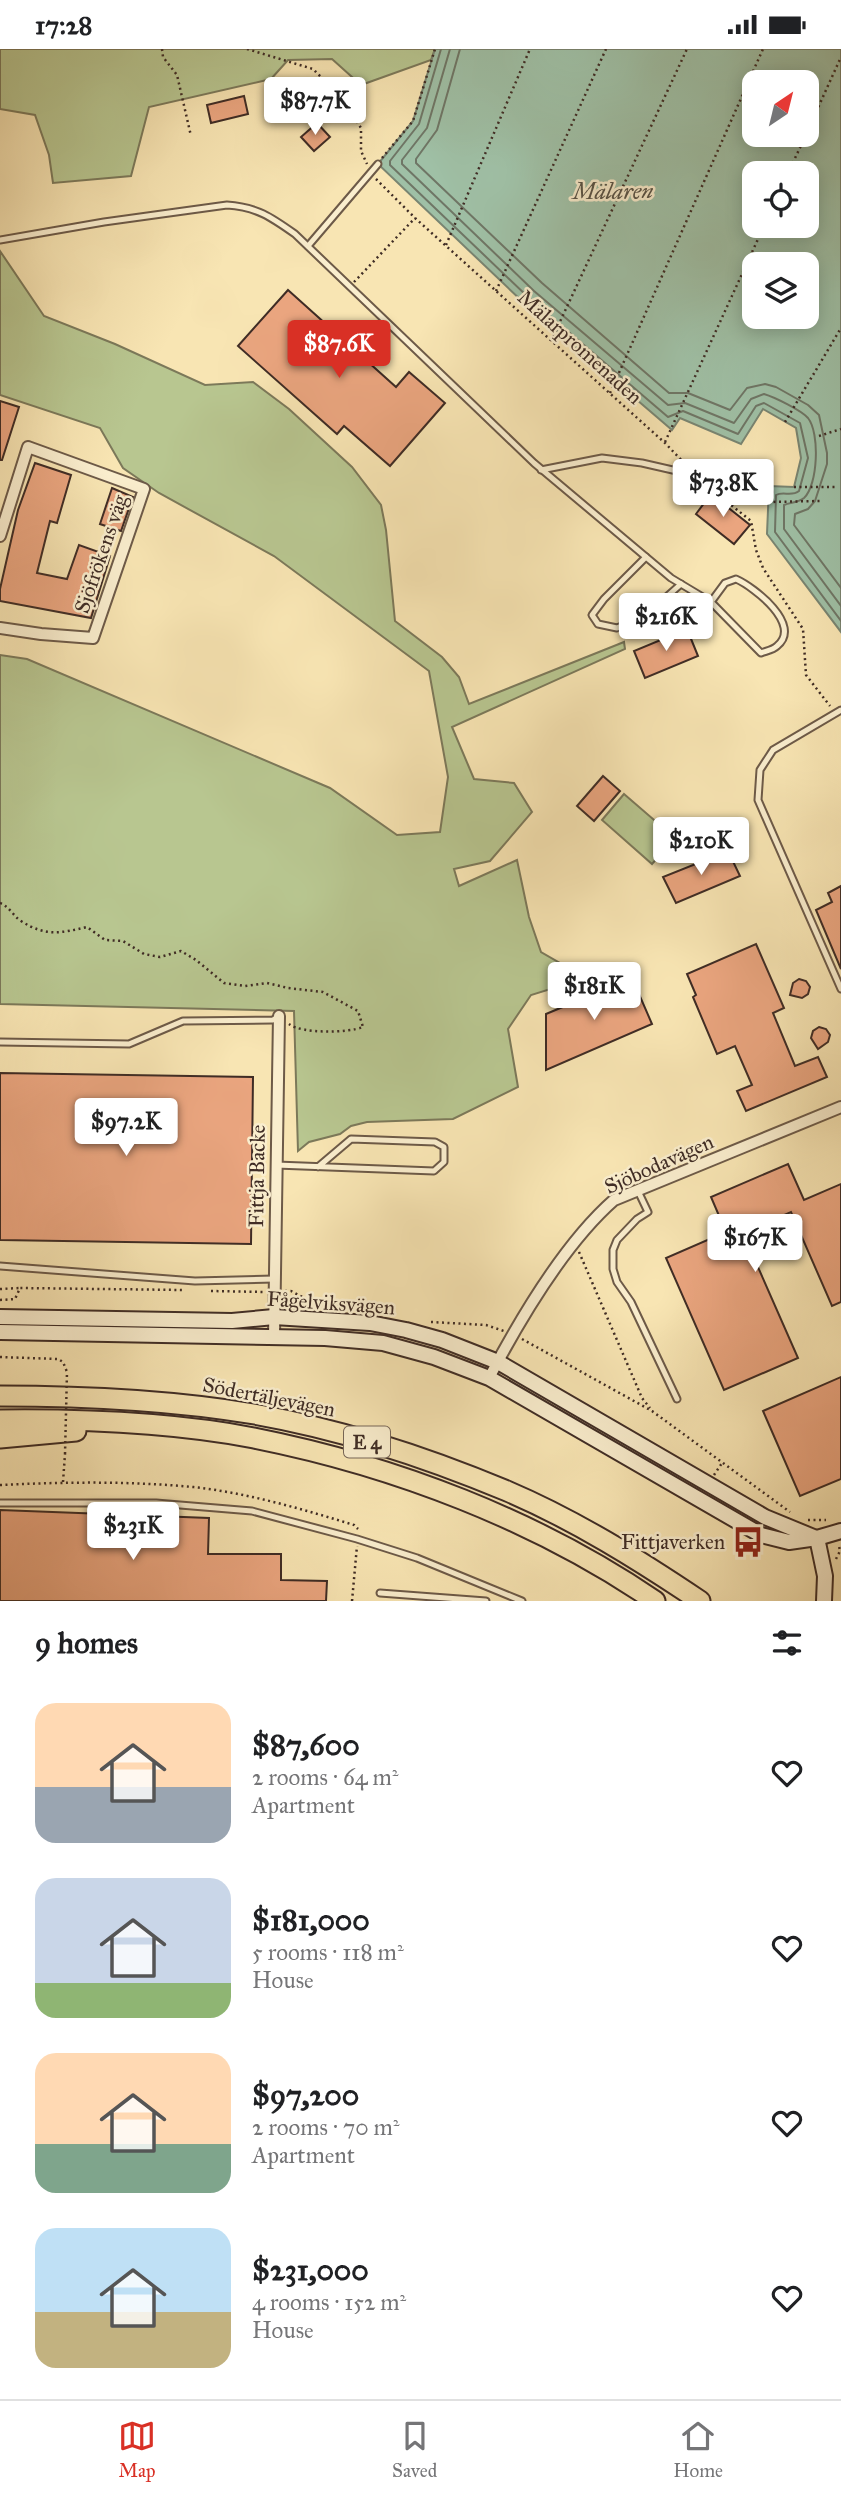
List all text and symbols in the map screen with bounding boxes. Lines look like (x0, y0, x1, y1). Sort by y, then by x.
text: 17:28 (35, 9, 92, 41)
north arrow (742, 70, 819, 147)
map controls (742, 70, 819, 329)
pin: $87.7K (258, 77, 372, 137)
text: $87.7K (280, 86, 350, 114)
button: locate (742, 161, 819, 238)
water label: Mälaren (571, 177, 653, 205)
button: layers (742, 252, 819, 329)
street label: Mälarpromenaden (512, 284, 648, 410)
pin: $87.6K (282, 321, 396, 380)
text: $87.6K (304, 329, 374, 357)
pin: $73.8K (666, 459, 780, 519)
text: $73.8K (689, 468, 757, 496)
street label: Sjöfrökens väg (69, 491, 134, 617)
pin: $216K (617, 593, 715, 653)
text: $216K (635, 602, 697, 630)
pin: $210K (652, 817, 750, 877)
text: $210K (669, 826, 733, 854)
pin: $181K (545, 963, 643, 1022)
text: $181K (564, 971, 624, 999)
pin: $97.2K (69, 1099, 183, 1158)
text: $97.2K (91, 1107, 161, 1135)
street label: Fittja Backe (243, 1124, 271, 1228)
street label: Sjöbodavägen (600, 1128, 718, 1200)
pin: $167K (706, 1215, 804, 1274)
text: $167K (723, 1223, 787, 1251)
street label: Fågelviksvägen (266, 1286, 396, 1320)
street label: Södertäljevägen (200, 1371, 338, 1423)
road number: E 4 (344, 1427, 390, 1457)
pin: $231K (84, 1503, 182, 1562)
text: $231K (103, 1511, 163, 1539)
bus stop icon: Fittjaverken (731, 1525, 765, 1559)
place label: Fittjaverken (621, 1529, 725, 1555)
icon: filters (768, 1624, 806, 1662)
text: 9 homes (35, 1625, 138, 1661)
text: $87,600 (252, 1727, 360, 1763)
icon: home (91, 1731, 175, 1815)
icon: heart (768, 1754, 806, 1792)
text: 2 rooms · 64 m² (252, 1763, 398, 1791)
text: Apartment (252, 1791, 355, 1819)
text: $181,000 (252, 1902, 370, 1938)
icon: home (91, 1906, 175, 1990)
icon: heart (768, 1929, 806, 1967)
text: 5 rooms · 118 m² (252, 1938, 404, 1966)
text: House (252, 1966, 314, 1994)
text: $97,200 (252, 2077, 359, 2113)
icon: home (91, 2081, 175, 2165)
icon: heart (768, 2104, 806, 2142)
text: 2 rooms · 70 m² (252, 2113, 400, 2141)
text: Apartment (252, 2141, 355, 2169)
text: $231,000 (252, 2252, 369, 2288)
icon: home (91, 2256, 175, 2340)
icon: heart (768, 2279, 806, 2317)
text: 4 rooms · 152 m² (252, 2288, 406, 2316)
text: House (252, 2316, 314, 2344)
tab: Map (118, 2417, 156, 2482)
tab: Saved (392, 2417, 437, 2482)
tab: Home (673, 2417, 723, 2482)

